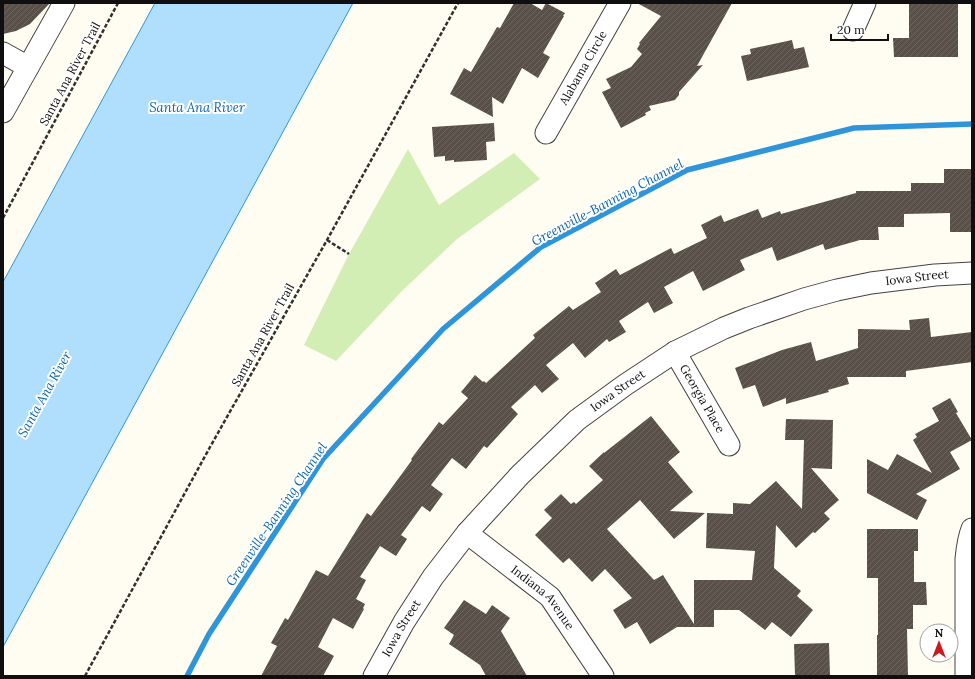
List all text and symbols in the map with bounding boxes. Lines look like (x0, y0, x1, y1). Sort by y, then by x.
scale bar (831, 16, 888, 42)
street label: Santa Ana River Trail (36, 19, 103, 128)
text: 20 m (837, 22, 865, 37)
street label: Alabama Circle (555, 27, 610, 108)
water label: Santa Ana River (149, 99, 245, 116)
water label: Greenville-Banning Channel (528, 155, 686, 250)
street label: Iowa Street (884, 266, 949, 288)
street label: Santa Ana River Trail (228, 281, 297, 389)
water label: Santa Ana River (14, 348, 75, 440)
street label: Georgia Place (677, 361, 729, 436)
street label: Iowa Street (587, 366, 648, 415)
water label: Greenville-Banning Channel (222, 439, 331, 589)
street label: Indiana Avenue (508, 562, 578, 633)
street label: Iowa Street (378, 596, 424, 659)
north arrow (919, 623, 959, 663)
text: N (935, 626, 944, 640)

